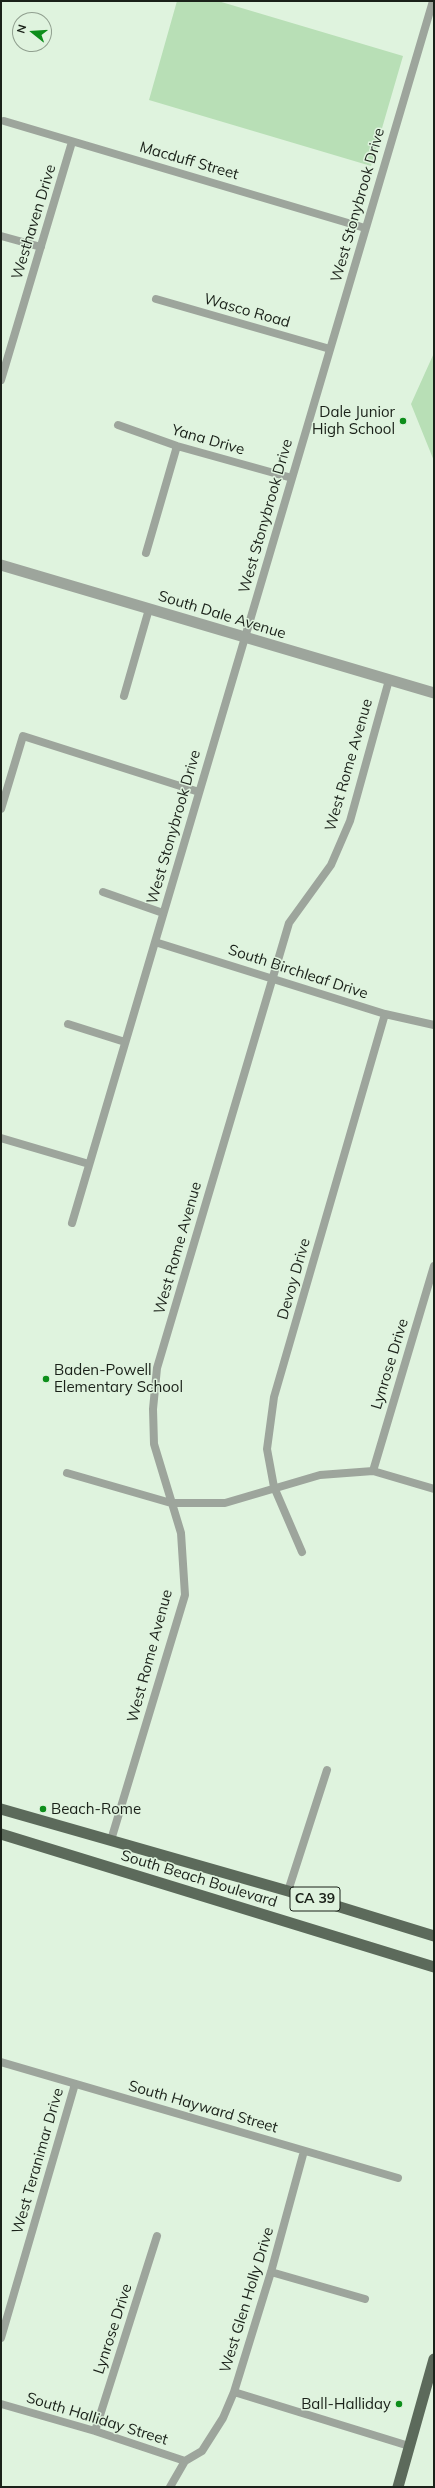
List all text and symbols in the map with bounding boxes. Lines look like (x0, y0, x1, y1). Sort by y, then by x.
north arrow (12, 12, 52, 52)
text: N (14, 23, 29, 35)
street label: West Stonybrook Drive (327, 126, 389, 284)
street label: Macduff Street (137, 138, 241, 184)
street label: Westhaven Drive (8, 162, 60, 282)
street label: Wasco Road (202, 290, 292, 332)
place label: Dale Junior High School (312, 403, 395, 438)
marker: Dale Junior High School (398, 416, 408, 426)
street label: Yana Drive (170, 421, 246, 459)
street label: West Stonybrook Drive (235, 437, 297, 595)
street label: South Dale Avenue (156, 587, 288, 643)
street label: West Rome Avenue (322, 697, 376, 833)
street label: West Stonybrook Drive (143, 748, 205, 906)
street label: South Birchleaf Drive (226, 941, 370, 1003)
street label: West Rome Avenue (151, 1180, 205, 1316)
street label: Devoy Drive (274, 1236, 314, 1322)
street label: Lynrose Drive (368, 1316, 412, 1412)
place label: Baden-Powell Elementary School (54, 1361, 183, 1396)
marker: Baden-Powell Elementary School (41, 1374, 51, 1384)
street label: West Rome Avenue (124, 1588, 176, 1724)
place label: Beach-Rome (51, 1800, 141, 1818)
marker: Beach-Rome (38, 1804, 48, 1814)
street label: South Beach Boulevard (119, 1847, 279, 1911)
road number: CA 39 (290, 1887, 340, 1911)
street label: South Hayward Street (126, 2077, 280, 2137)
street label: West Teranimar Drive (9, 2086, 67, 2236)
street label: West Glen Holly Drive (216, 2225, 278, 2375)
street label: Lynrose Drive (90, 2282, 136, 2376)
street label: South Halliday Street (24, 2389, 170, 2449)
place label: Ball-Halliday (301, 2395, 391, 2413)
marker: Ball-Halliday (394, 2399, 404, 2409)

